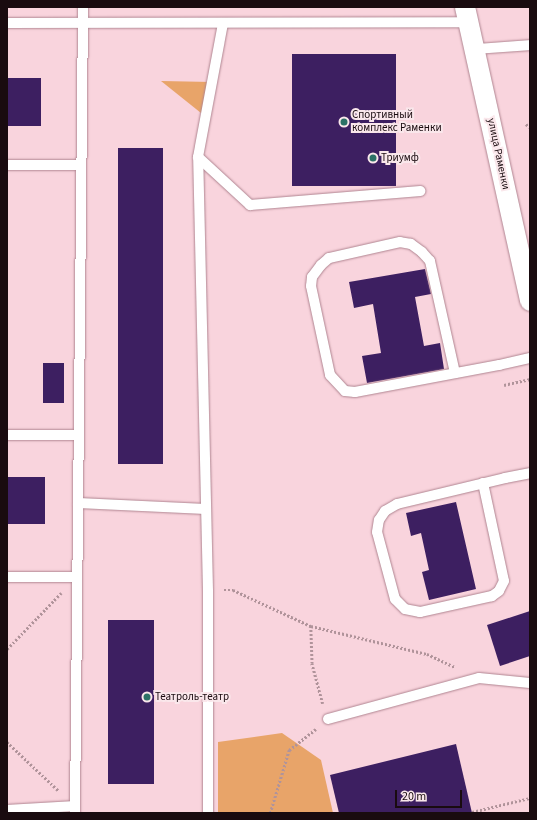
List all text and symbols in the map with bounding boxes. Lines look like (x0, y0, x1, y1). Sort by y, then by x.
place label: Спортивный комплекс Раменки (352, 109, 442, 135)
marker: Спортивный комплекс Раменки (339, 117, 349, 127)
street label: улица Раменки (484, 117, 512, 191)
place label: Триумф (381, 151, 419, 165)
marker: Триумф (368, 153, 378, 163)
place label: Театроль-театр (155, 690, 229, 704)
marker: Театроль-театр (142, 692, 152, 702)
scale bar (397, 782, 464, 808)
text: 20 m (402, 788, 426, 805)

